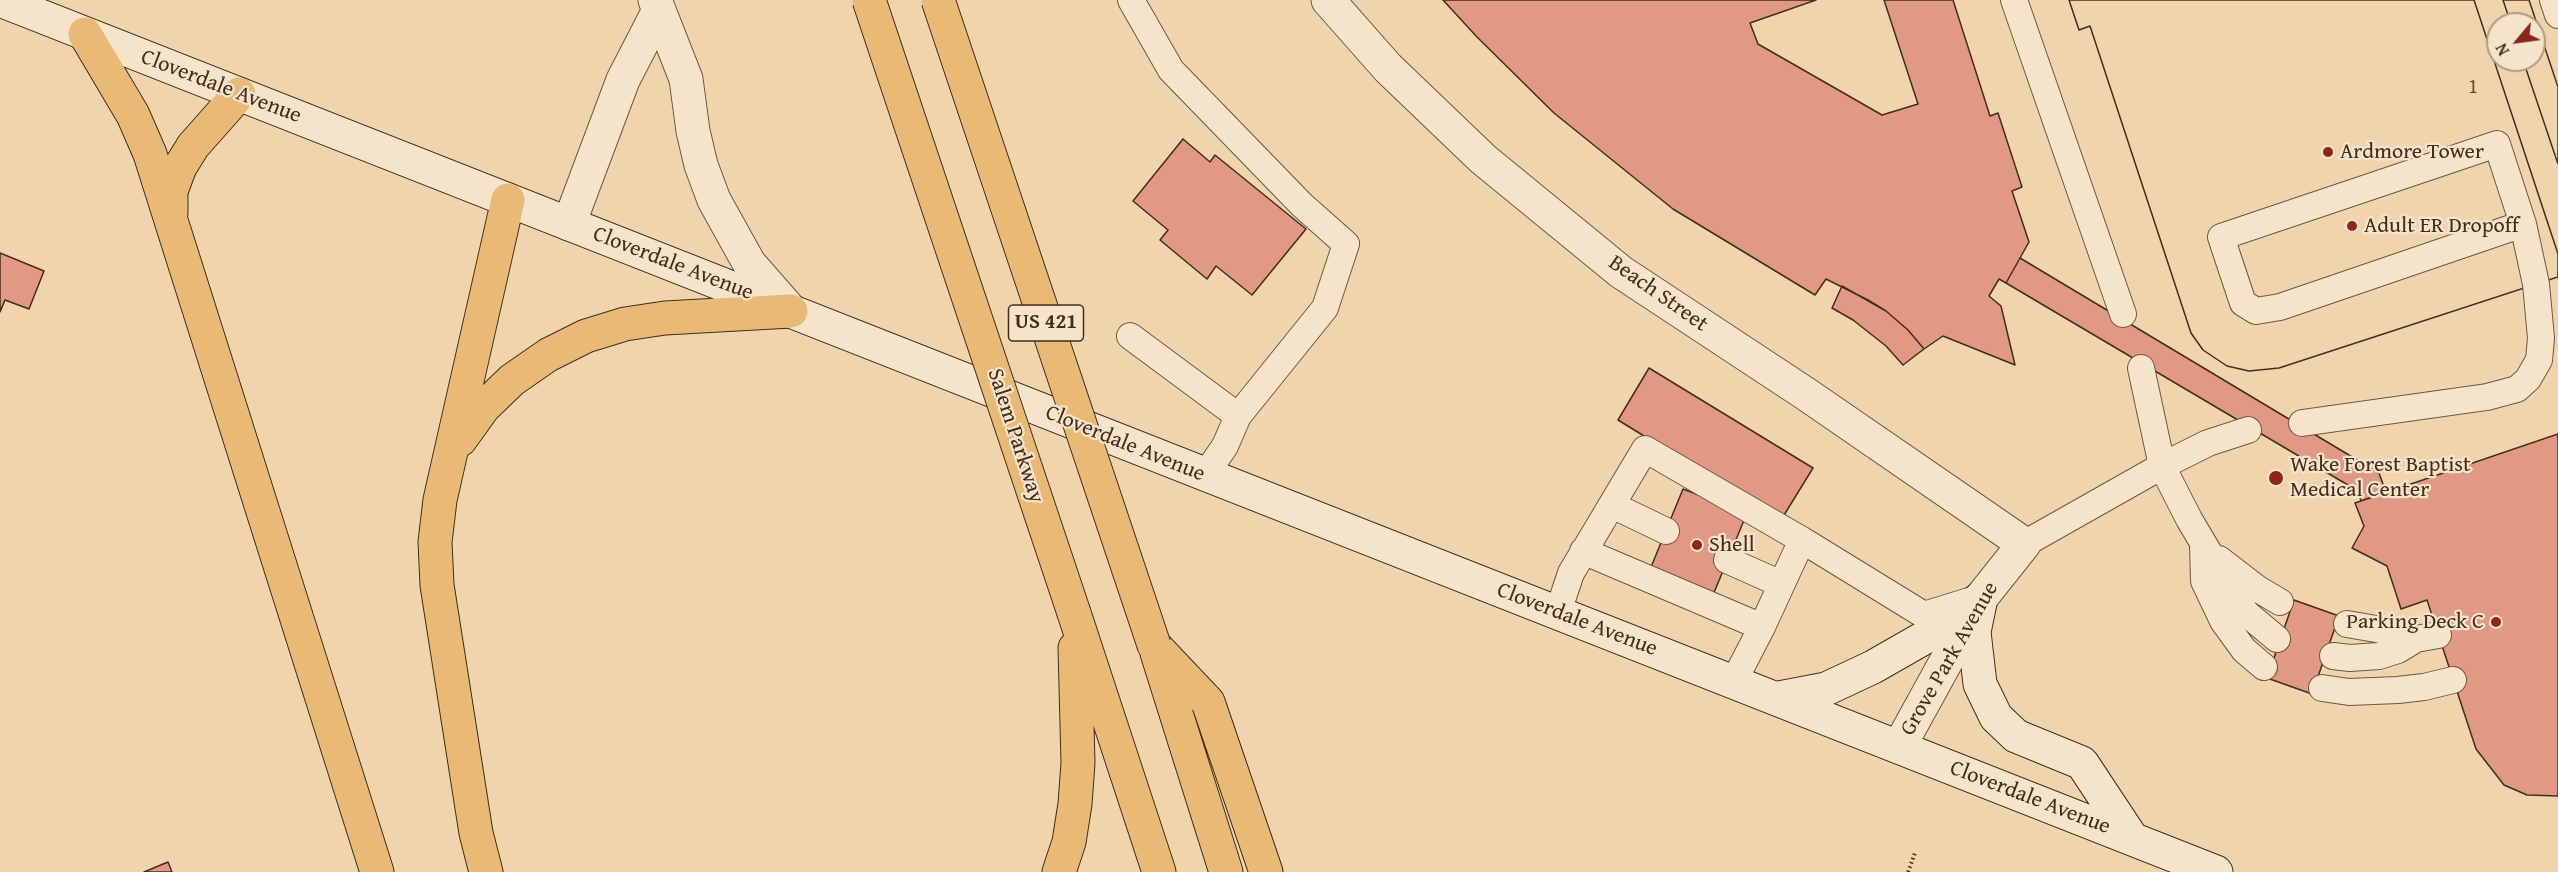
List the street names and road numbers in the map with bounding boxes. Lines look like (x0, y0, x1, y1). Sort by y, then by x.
street label: Cloverdale Avenue (137, 44, 305, 130)
street label: Cloverdale Avenue (589, 221, 757, 307)
street label: Beach Street (1603, 250, 1713, 338)
road number: US 421 (1008, 305, 1084, 341)
street label: Salem Parkway (981, 366, 1049, 506)
street label: Cloverdale Avenue (1041, 400, 1209, 488)
street label: Cloverdale Avenue (1493, 577, 1661, 663)
street label: Grove Park Avenue (1895, 577, 2005, 741)
street label: Cloverdale Avenue (1946, 755, 2114, 841)

